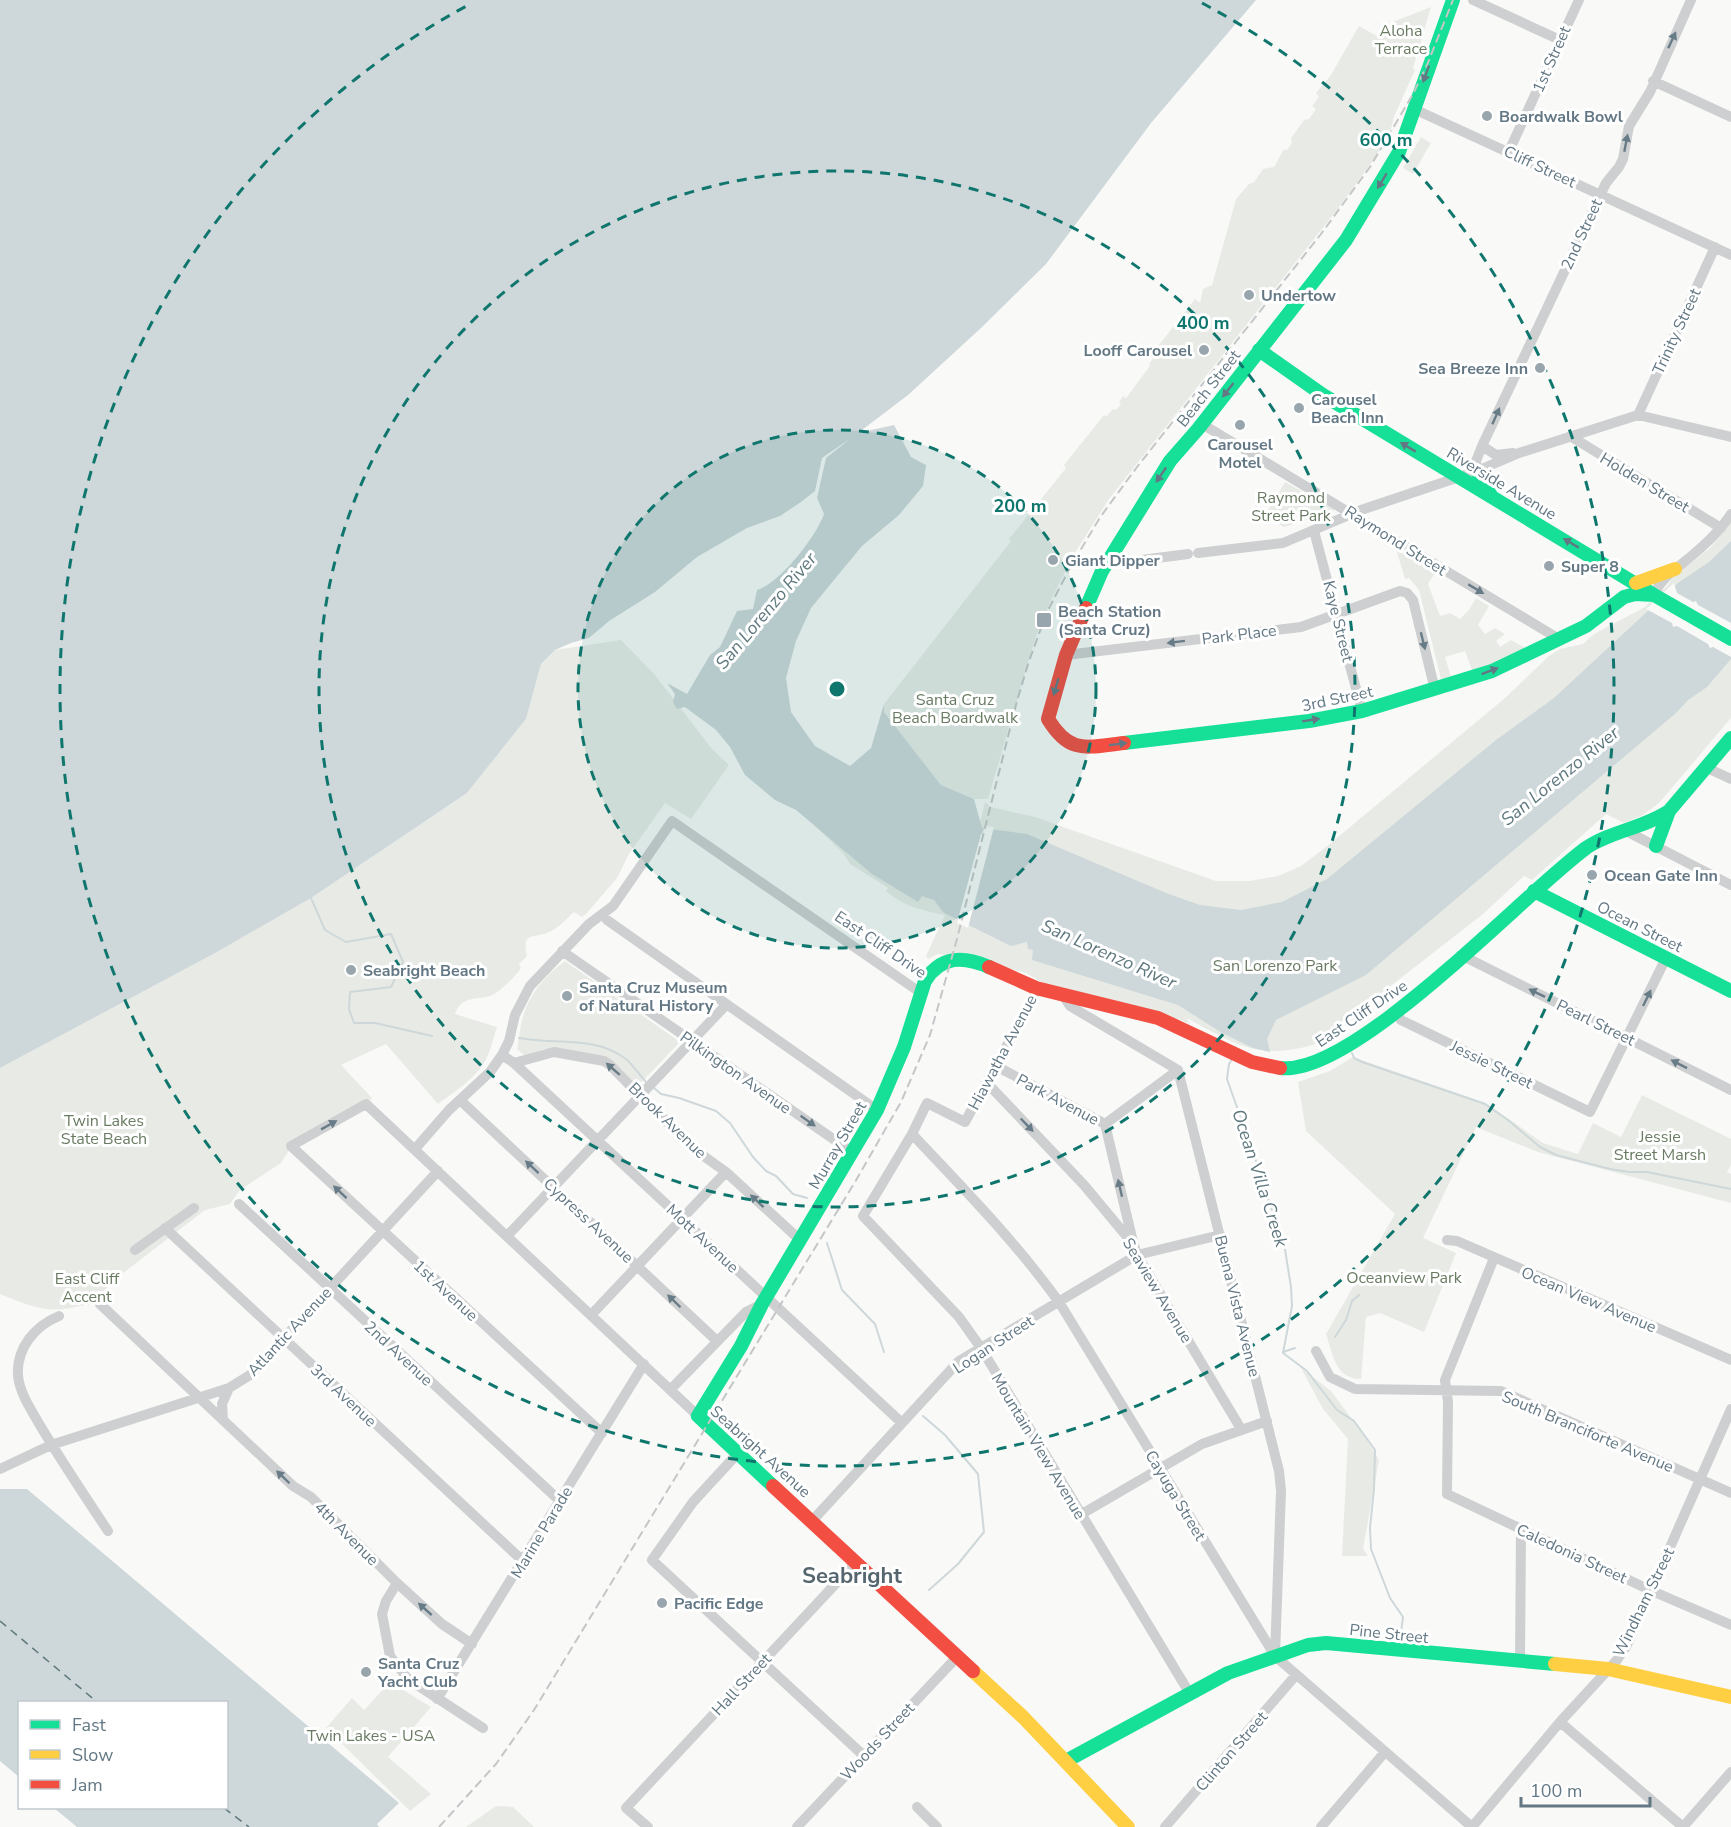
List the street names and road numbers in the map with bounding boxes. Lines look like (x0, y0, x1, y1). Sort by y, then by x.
street label: 1st Street (1528, 22, 1576, 96)
street label: Cliff Street (1500, 141, 1580, 193)
street label: 2nd Street (1556, 195, 1608, 273)
street label: Trinity Street (1647, 285, 1707, 378)
street label: Beach Street (1172, 345, 1246, 432)
street label: Riverside Avenue (1442, 442, 1561, 525)
street label: Holden Street (1596, 448, 1694, 518)
street label: Raymond Street (1340, 501, 1451, 581)
street label: Kaye Street (1317, 578, 1359, 664)
street label: Park Place (1200, 619, 1278, 650)
street label: 3rd Street (1300, 681, 1375, 717)
street label: Ocean Street (1593, 896, 1686, 958)
street label: East Cliff Drive (830, 906, 931, 984)
street label: East Cliff Drive (1311, 975, 1412, 1053)
street label: Hiawatha Avenue (963, 991, 1043, 1114)
street label: Pearl Street (1553, 994, 1639, 1052)
street label: Pilkington Avenue (676, 1026, 795, 1119)
street label: Jessie Street (1446, 1035, 1537, 1094)
street label: Park Avenue (1012, 1069, 1103, 1131)
street label: Brook Avenue (623, 1078, 711, 1164)
street label: Murray Street (804, 1097, 872, 1194)
street label: Cypress Avenue (538, 1173, 638, 1268)
street label: Mott Avenue (661, 1199, 743, 1278)
street label: Buena Vista Avenue (1209, 1233, 1265, 1379)
street label: Seaview Avenue (1117, 1234, 1197, 1347)
street label: 1st Avenue (408, 1255, 483, 1327)
street label: Ocean View Avenue (1518, 1261, 1660, 1338)
street label: Atlantic Avenue (243, 1282, 337, 1381)
street label: Logan Street (949, 1310, 1039, 1379)
street label: 2nd Avenue (359, 1316, 437, 1391)
street label: 3rd Avenue (305, 1359, 381, 1432)
street label: Mountain View Avenue (986, 1369, 1091, 1524)
street label: South Branciforte Avenue (1498, 1386, 1677, 1478)
street label: Seabright Avenue (705, 1401, 815, 1503)
street label: Cayuga Street (1140, 1446, 1211, 1545)
street label: Marine Parade (506, 1482, 578, 1583)
street label: 4th Avenue (309, 1497, 383, 1571)
street label: Caledonia Street (1513, 1519, 1631, 1589)
street label: Windham Street (1608, 1544, 1680, 1661)
street label: Pine Street (1348, 1619, 1430, 1649)
street label: Hall Street (707, 1648, 777, 1721)
street label: Woods Street (836, 1698, 920, 1785)
street label: Clinton Street (1191, 1707, 1273, 1796)

